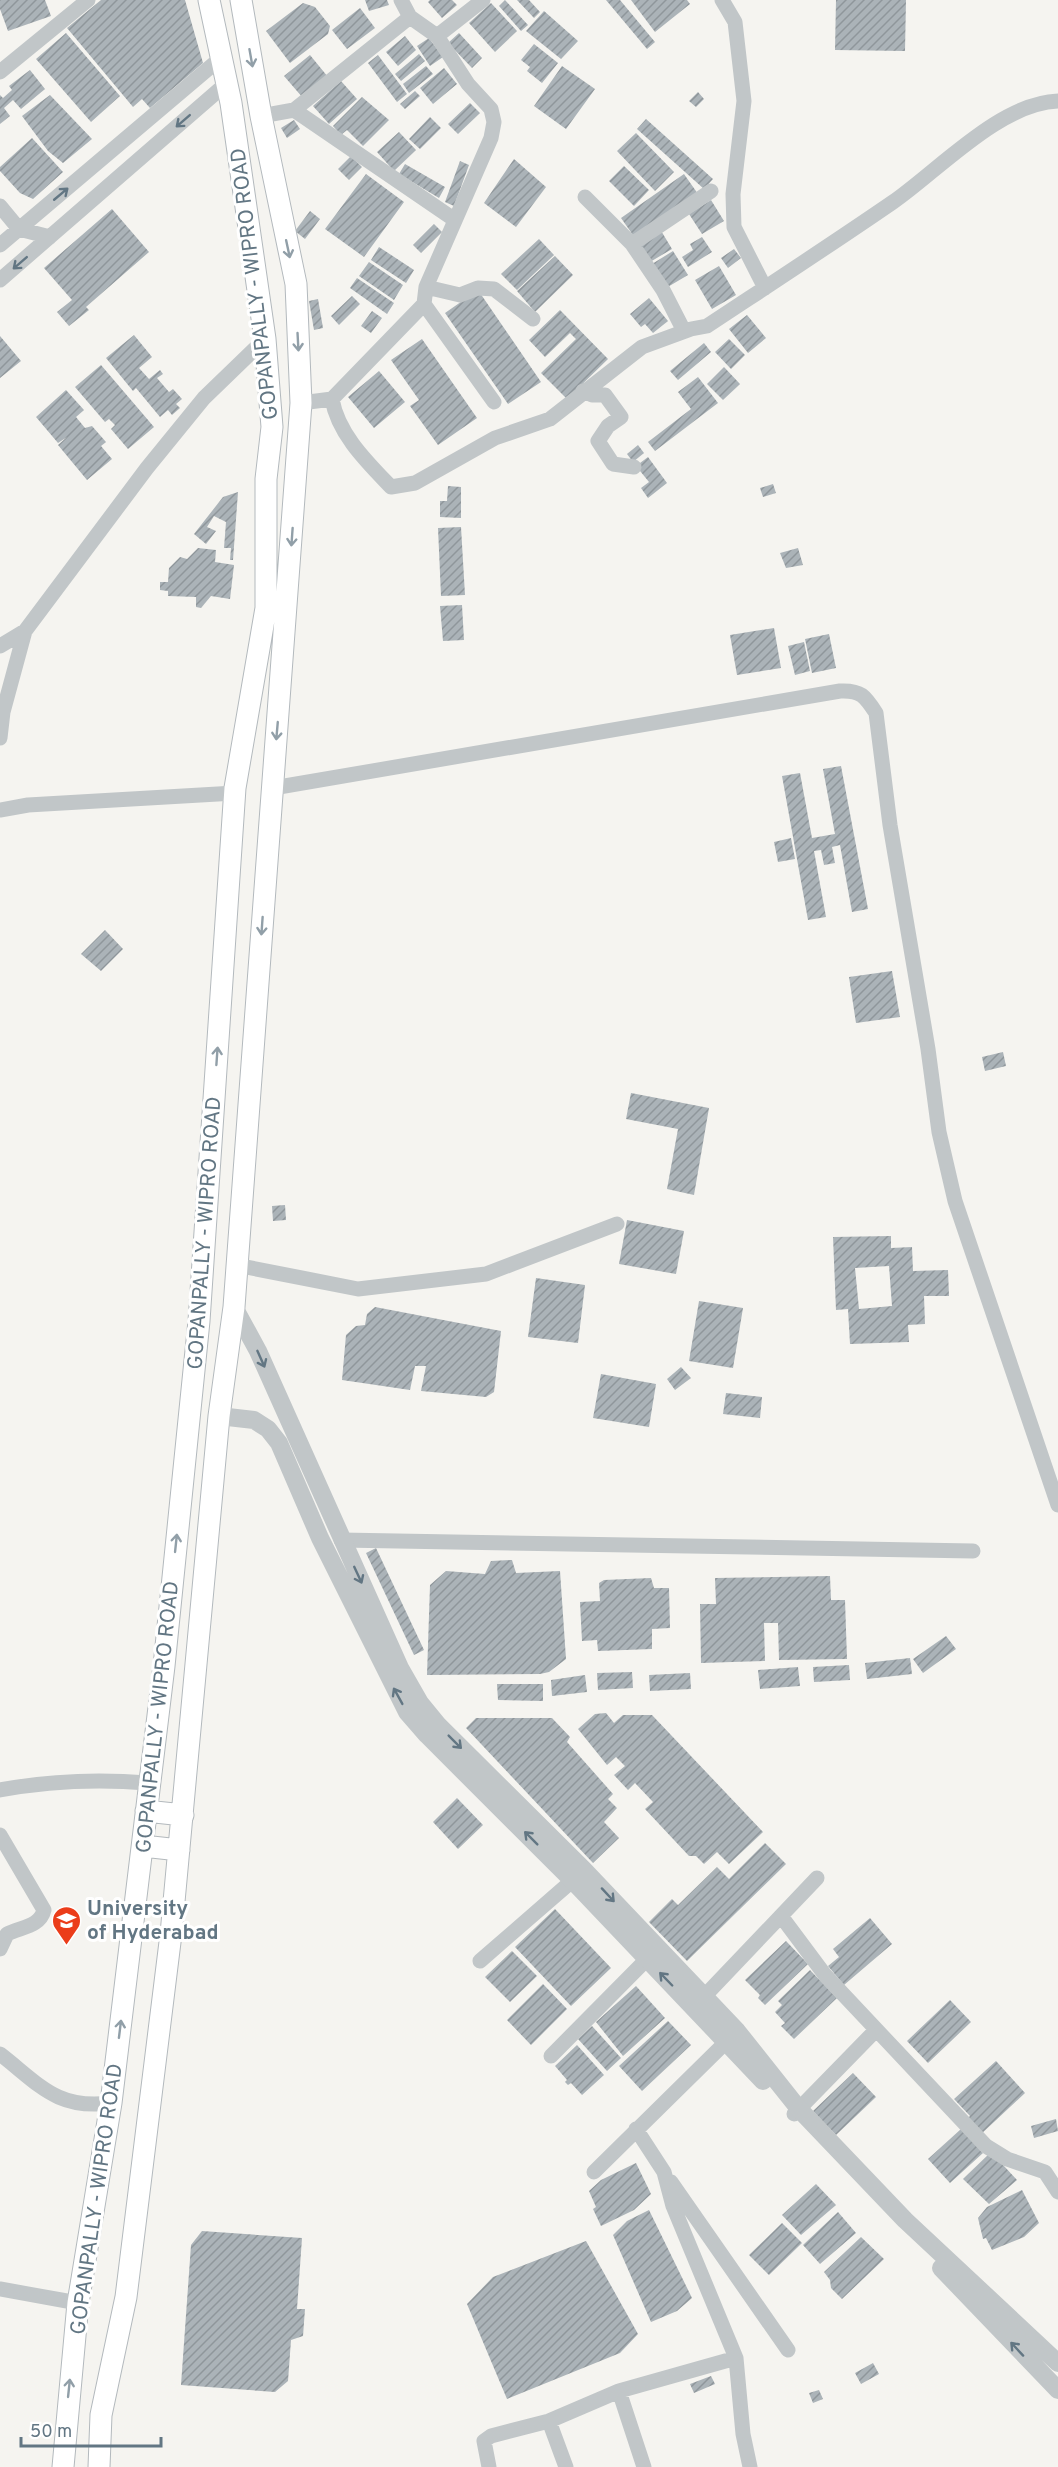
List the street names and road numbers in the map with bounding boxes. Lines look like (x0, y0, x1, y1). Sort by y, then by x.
street label: GOPANPALLY - WIPRO ROAD (225, 146, 286, 421)
street label: GOPANPALLY - WIPRO ROAD (182, 1096, 229, 1371)
street label: GOPANPALLY - WIPRO ROAD (131, 1580, 186, 1855)
street label: GOPANPALLY - WIPRO ROAD (65, 2062, 130, 2337)

